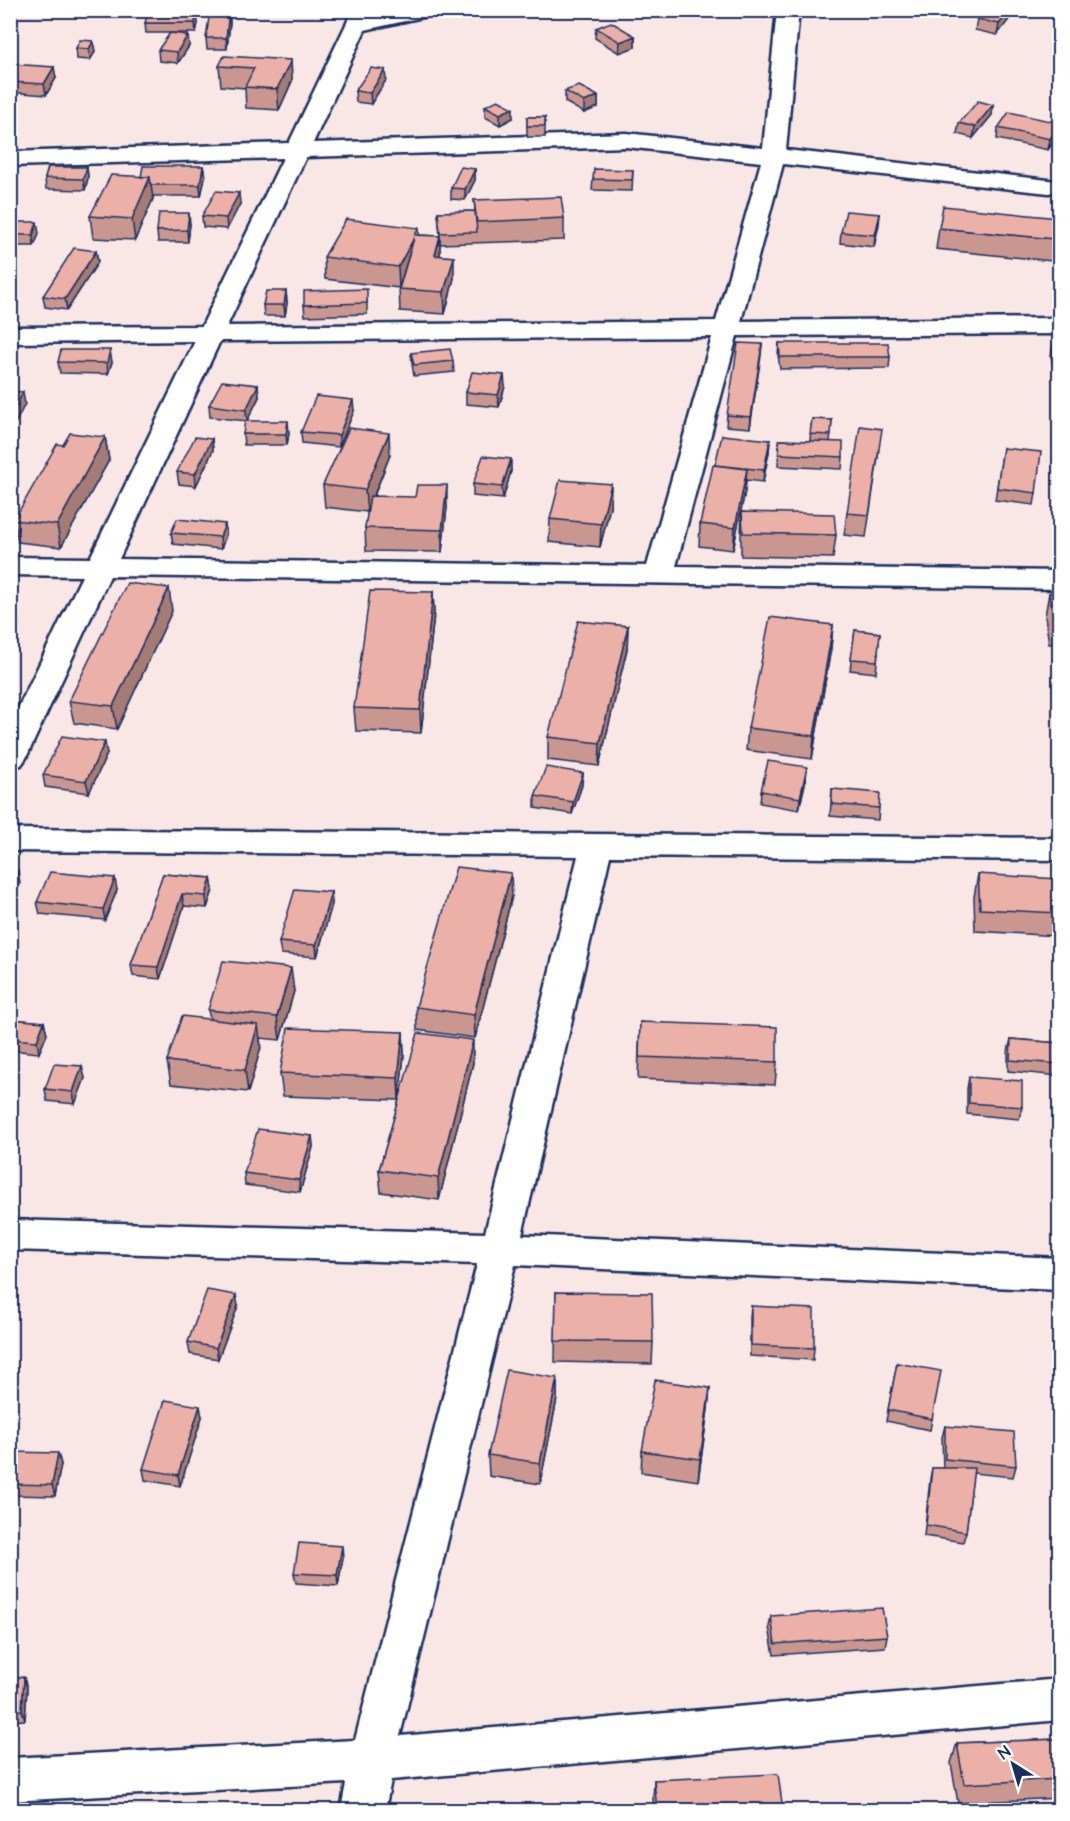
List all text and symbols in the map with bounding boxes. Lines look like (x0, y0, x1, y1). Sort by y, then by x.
north arrow (983, 1734, 1043, 1794)
text: N (994, 1741, 1015, 1765)

